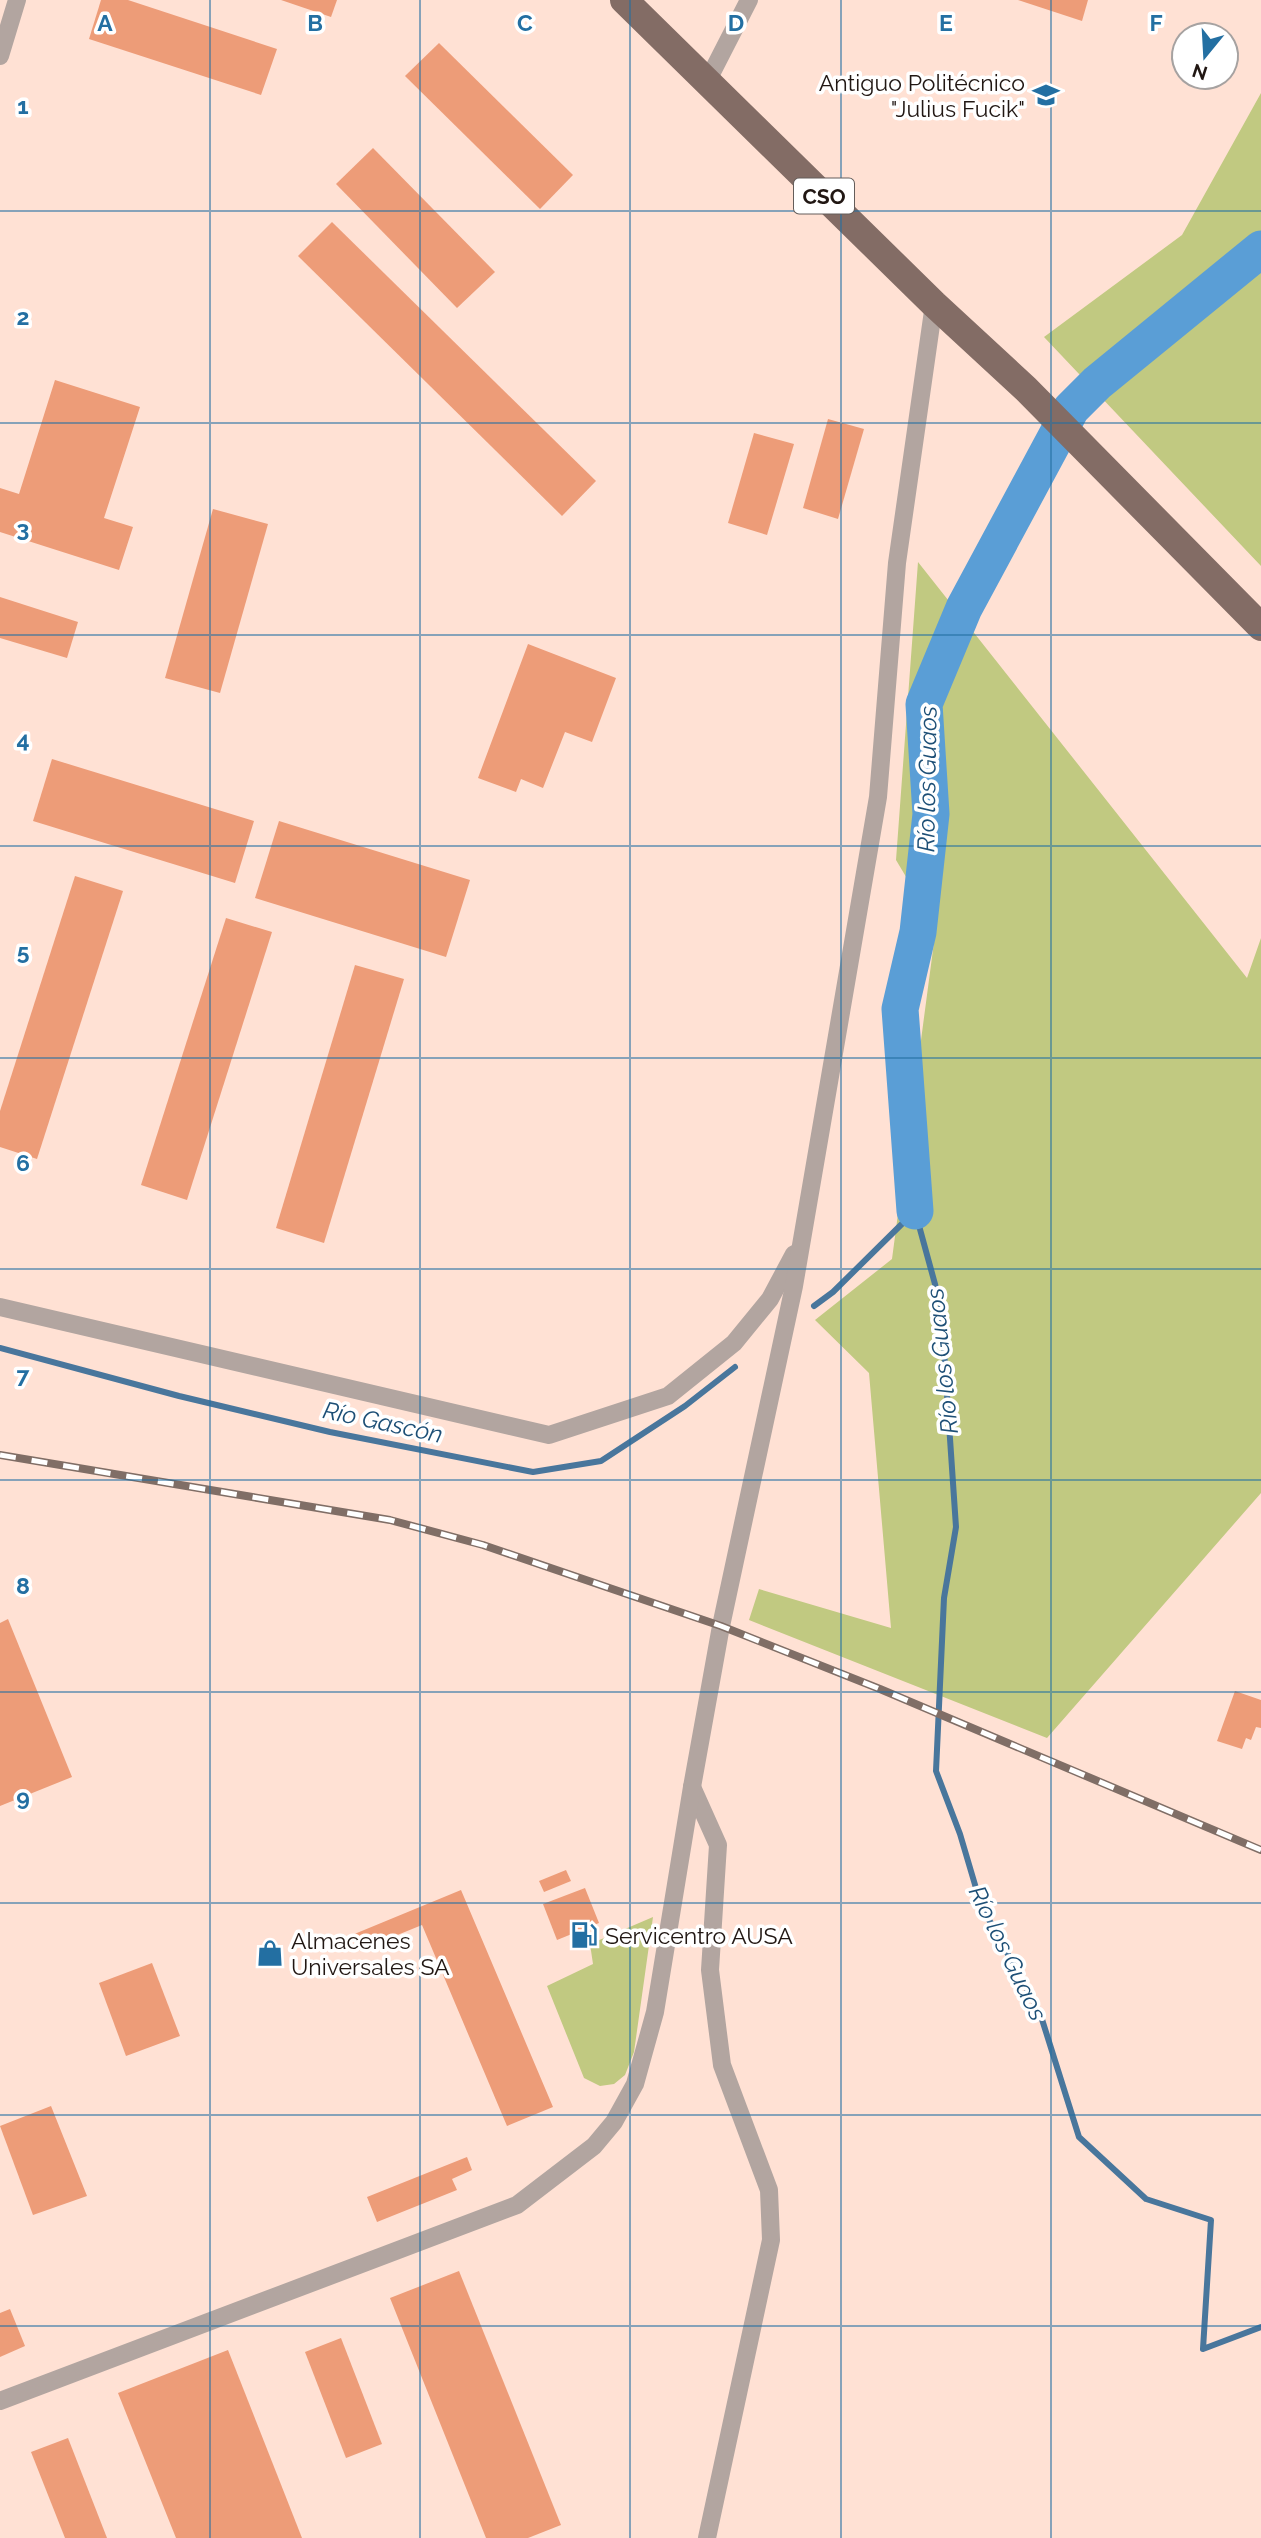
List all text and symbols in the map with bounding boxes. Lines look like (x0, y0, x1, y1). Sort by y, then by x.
text: A (97, 9, 113, 36)
text: B (307, 9, 323, 36)
text: C (517, 9, 533, 36)
text: D (728, 9, 744, 36)
text: E (939, 9, 953, 36)
text: F (1149, 9, 1163, 36)
north arrow (1170, 21, 1240, 91)
text: N (1189, 59, 1210, 85)
place label: Antiguo Politécnico "Julius Fucik" (819, 69, 1025, 122)
school or university icon: Antiguo Politécnico "Julius Fucik" (1031, 80, 1061, 110)
text: 1 (17, 92, 29, 119)
road number: CSO (794, 178, 854, 214)
text: 2 (17, 303, 29, 330)
text: 3 (17, 515, 29, 542)
water label: Río los Guaos (911, 706, 943, 852)
text: 4 (16, 726, 30, 753)
text: 5 (17, 938, 30, 965)
text: 6 (16, 1149, 30, 1176)
water label: Río los Guaos (920, 1287, 964, 1435)
text: 7 (17, 1361, 30, 1388)
water label: Río Gascón (321, 1395, 445, 1449)
text: 8 (16, 1572, 30, 1599)
text: 9 (16, 1784, 30, 1811)
water label: Río los Guaos (963, 1881, 1053, 2025)
fuel station icon: Servicentro AUSA (569, 1920, 599, 1950)
place label: Servicentro AUSA (605, 1922, 793, 1949)
place label: Almacenes Universales SA (291, 1927, 450, 1980)
shop icon: Almacenes Universales SA (255, 1938, 285, 1968)

